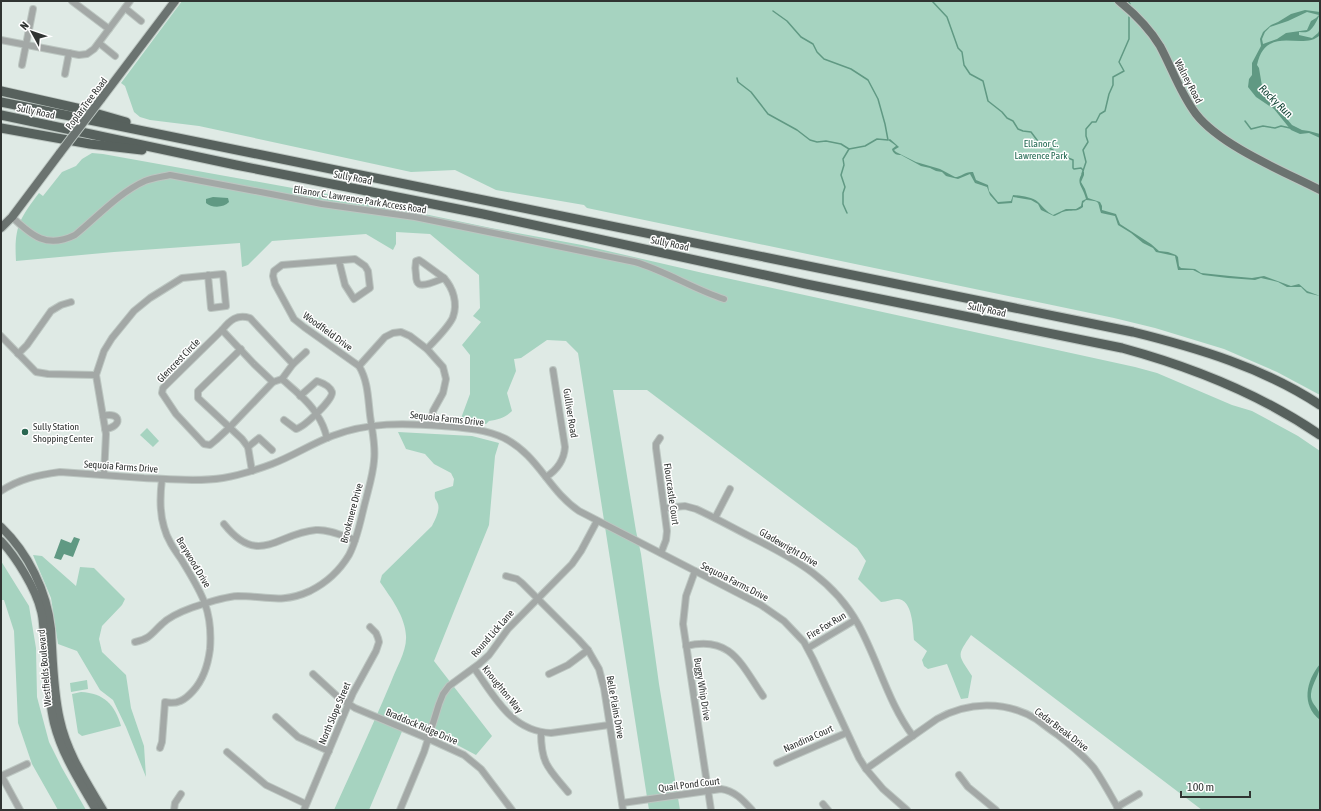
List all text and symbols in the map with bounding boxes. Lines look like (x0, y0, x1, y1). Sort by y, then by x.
north arrow (12, 12, 52, 52)
text: N (18, 19, 31, 32)
street label: Walney Road (1172, 57, 1205, 105)
street label: Poplar Tree Road (63, 75, 110, 131)
water label: Rocky Run (1257, 82, 1296, 120)
street label: Sully Road (16, 102, 56, 121)
park label: Ellanor C. Lawrence Park (1014, 138, 1068, 161)
street label: Sully Road (333, 168, 373, 187)
street label: Ellanor C. Lawrence Park Access Road (293, 184, 428, 215)
street label: Sully Road (650, 234, 690, 253)
street label: Sully Road (967, 300, 1007, 319)
street label: Woodfield Drive (301, 310, 355, 353)
street label: Glencrest Circle (155, 336, 202, 385)
street label: Gulliver Road (561, 388, 580, 439)
street label: Sequoia Farms Drive (409, 409, 485, 428)
place label: Sully Station Shopping Center (33, 421, 94, 444)
marker: Sully Station Shopping Center (20, 427, 30, 437)
street label: Sequoia Farms Drive (84, 458, 159, 475)
street label: Flourcastle Court (662, 463, 681, 526)
street label: Brookmere Drive (338, 482, 365, 544)
street label: Gladewright Drive (758, 526, 820, 569)
street label: Braywood Drive (174, 535, 213, 590)
street label: Sequoia Farms Drive (699, 560, 771, 603)
street label: Round Lick Lane (469, 607, 516, 659)
street label: Fire Fox Run (805, 609, 848, 641)
street label: Westfields Boulevard (36, 629, 53, 707)
street label: Buggy Whip Drive (692, 657, 713, 722)
street label: Knoughton Way (480, 663, 525, 715)
street label: Belle Plains Drive (605, 675, 627, 740)
street label: North Slope Street (316, 680, 353, 746)
street label: Braddock Ridge Drive (384, 706, 460, 747)
street label: Cedar Break Drive (1033, 706, 1091, 754)
street label: Nandina Court (782, 723, 835, 754)
scale bar (1181, 773, 1250, 799)
street label: Quail Pond Court (658, 775, 721, 794)
text: 100 m (1187, 780, 1214, 794)

